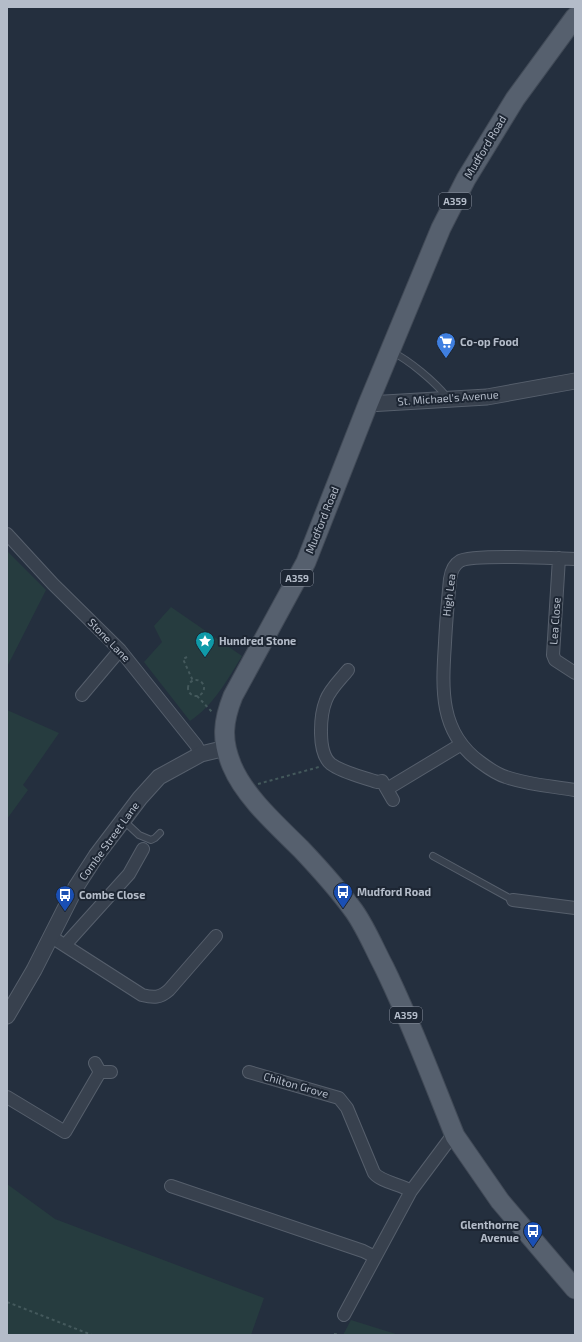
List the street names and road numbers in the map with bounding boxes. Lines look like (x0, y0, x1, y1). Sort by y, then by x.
street label: Mudford Road (461, 113, 508, 180)
road number: A359 (439, 193, 471, 209)
street label: St. Michael's Avenue (397, 387, 499, 408)
street label: Mudford Road (302, 484, 341, 555)
road number: A359 (281, 570, 313, 586)
street label: High Lea (439, 573, 458, 617)
street label: Lea Close (546, 597, 563, 645)
street label: Stone Lane (85, 615, 133, 664)
street label: Combe Street Lane (76, 799, 141, 882)
road number: A359 (390, 1007, 422, 1023)
street label: Chilton Grove (262, 1069, 330, 1100)

